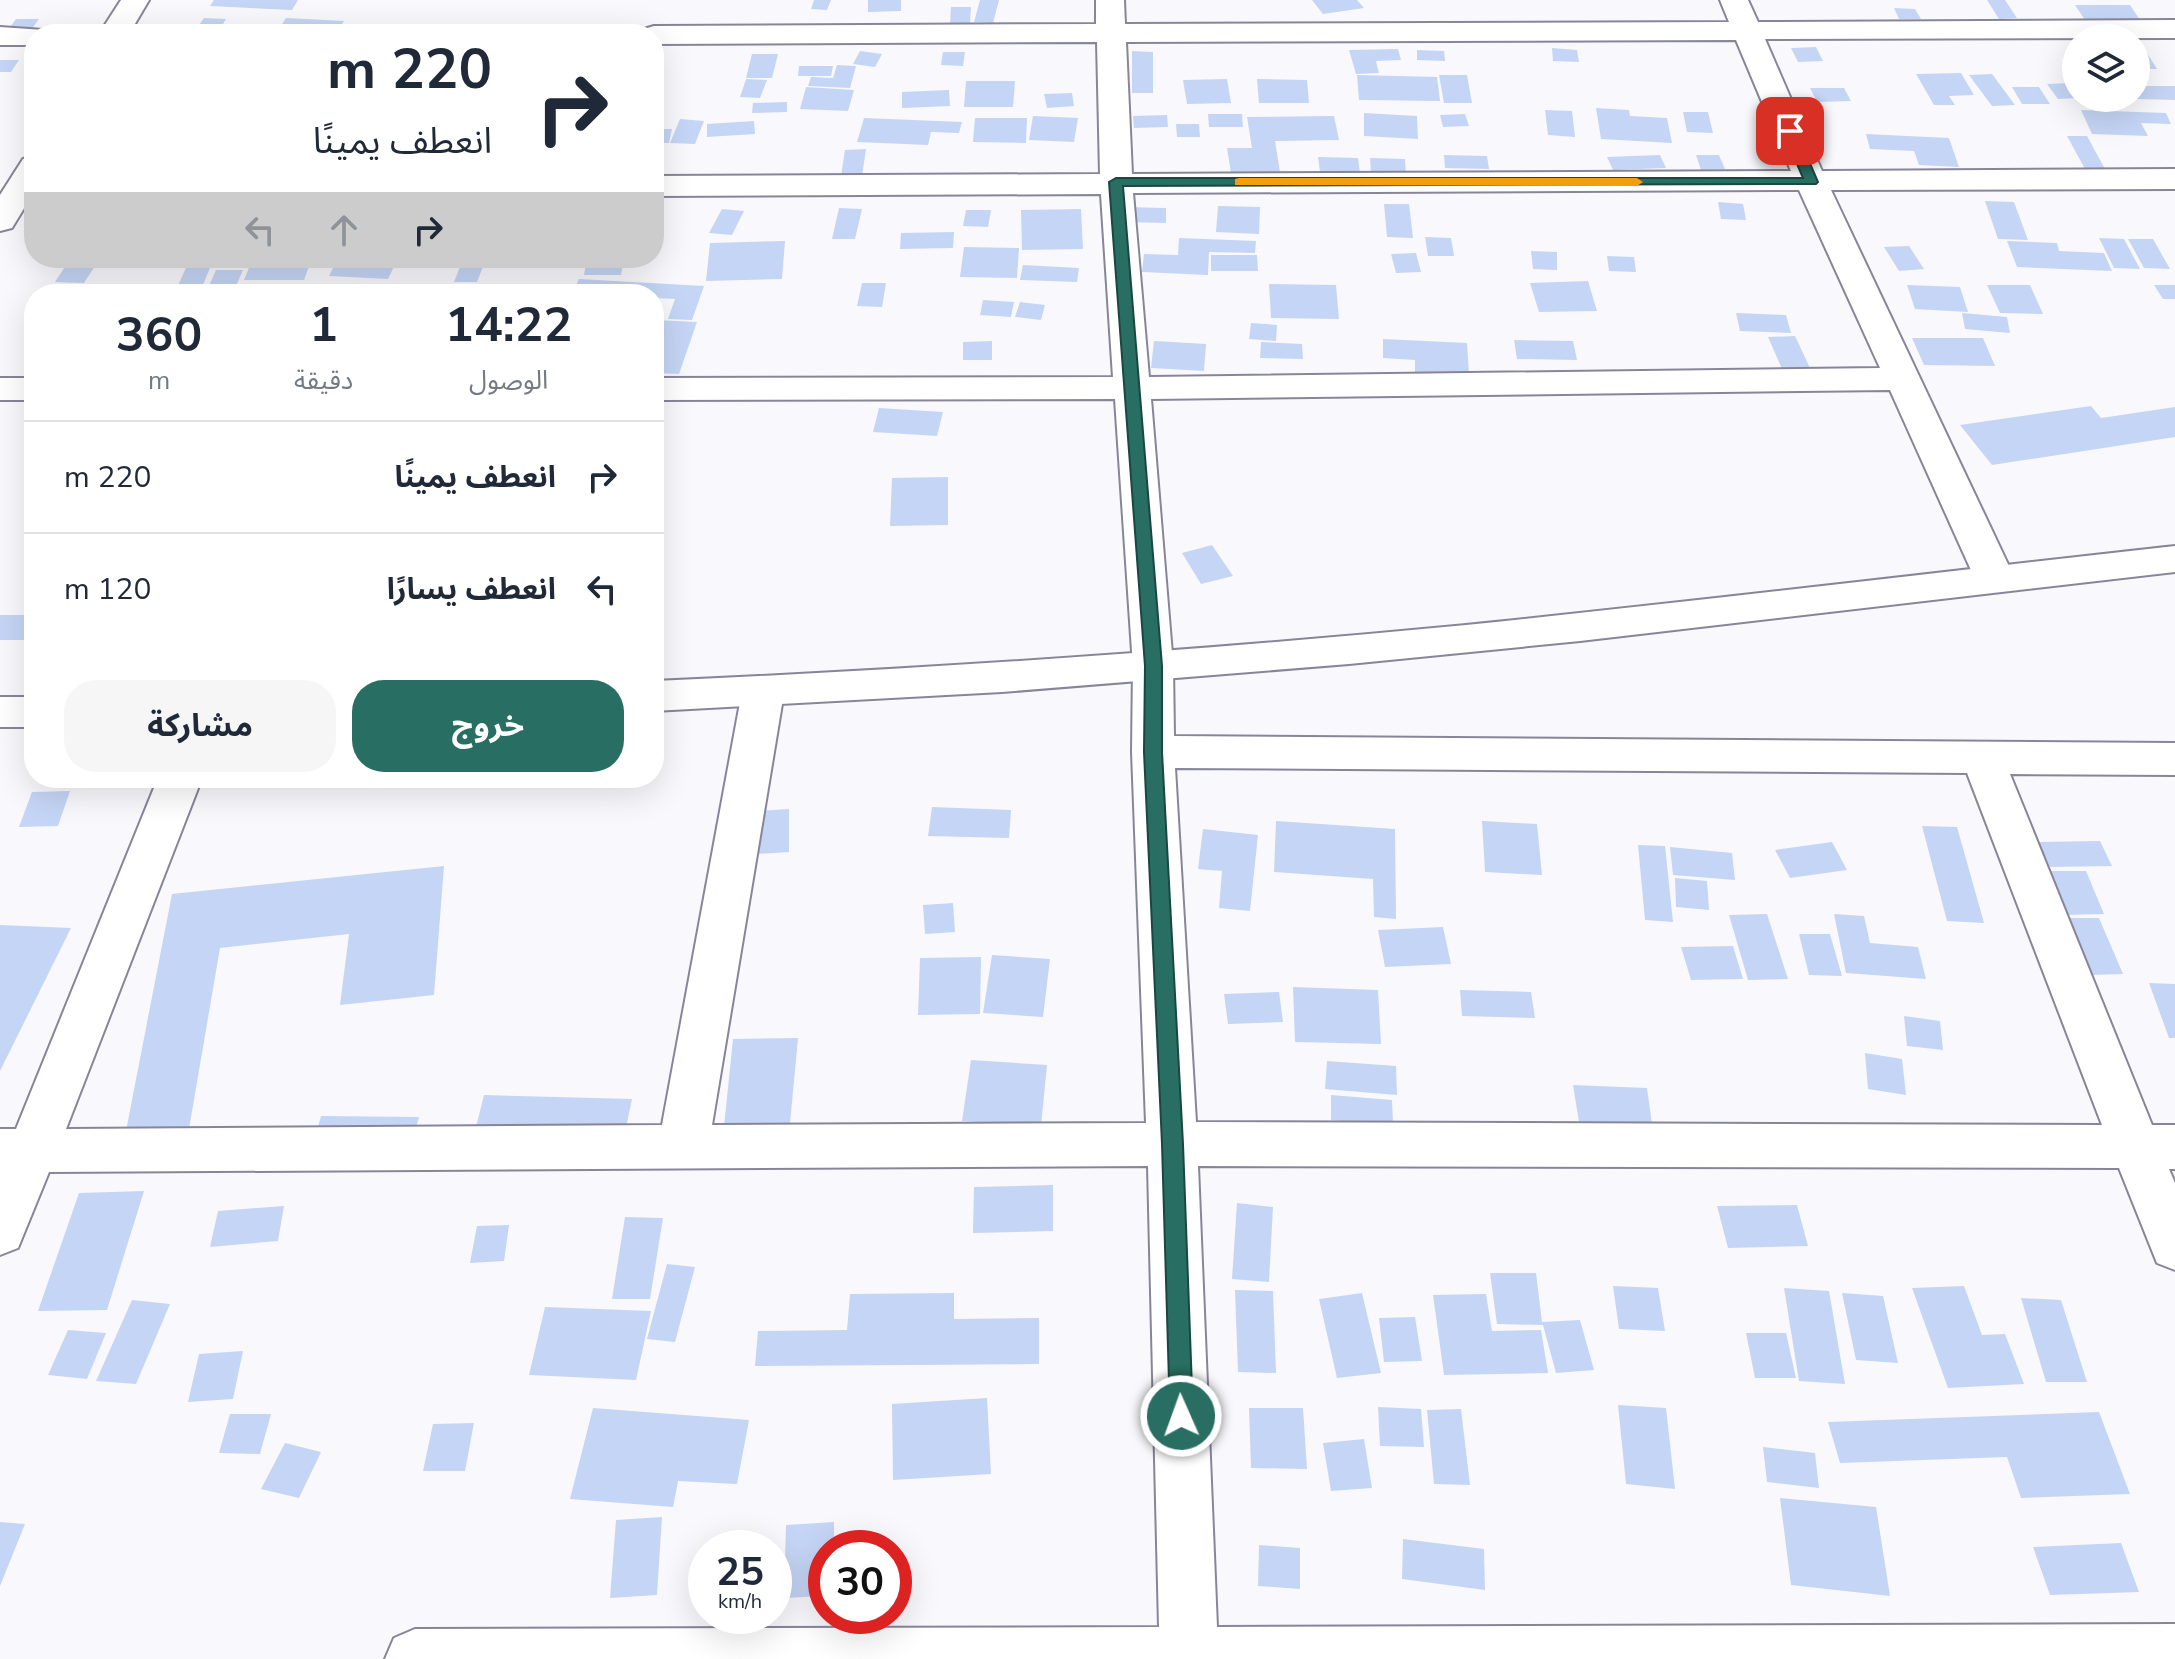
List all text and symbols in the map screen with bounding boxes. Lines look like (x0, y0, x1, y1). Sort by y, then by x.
map controls (2062, 24, 2150, 112)
button: layers (2062, 24, 2150, 112)
text: 220 m (327, 31, 492, 108)
icon: right (520, 56, 624, 160)
pin (1756, 97, 1824, 165)
icon: arrive (1768, 109, 1812, 153)
text: انعطف يمينًا (313, 117, 492, 166)
icon: left (238, 208, 282, 252)
icon: ahead (322, 208, 366, 252)
icon: right (406, 208, 450, 252)
text: 1 (309, 292, 338, 358)
text: 14:22 (445, 292, 572, 358)
text: 360 (116, 302, 202, 368)
text: m (148, 363, 170, 398)
text: دقيقة (294, 363, 353, 398)
text: الوصول (469, 363, 548, 398)
icon: right (580, 455, 624, 499)
text: 220 m (64, 457, 151, 498)
text: انعطف يمينًا (395, 457, 556, 498)
icon: left (580, 567, 624, 611)
text: 120 m (64, 569, 151, 610)
text: انعطف يسارًا (387, 569, 556, 610)
button: مشاركة (64, 680, 336, 772)
button: خروج (352, 680, 624, 772)
position arrow (1139, 1374, 1223, 1458)
speed limit sign: 30 (808, 1530, 912, 1634)
text: 25 (716, 1545, 764, 1599)
text: km/h (718, 1588, 762, 1615)

